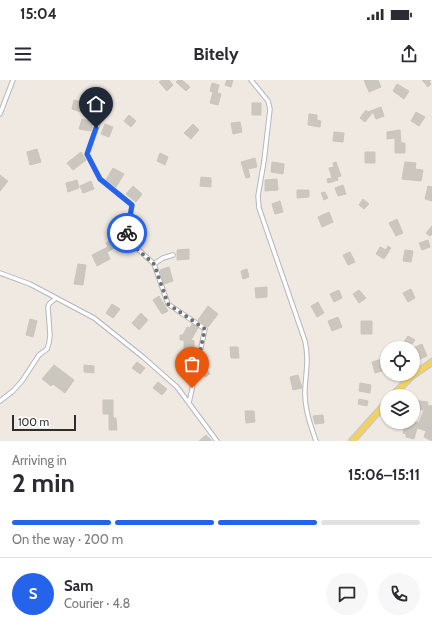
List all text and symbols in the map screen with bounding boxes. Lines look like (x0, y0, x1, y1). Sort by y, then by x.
text: 15:04 (20, 5, 57, 23)
icon: menu (12, 43, 34, 65)
text: Bitely (193, 43, 239, 65)
icon: share (398, 43, 420, 65)
pin (79, 87, 113, 128)
icon: home (85, 93, 107, 115)
courier (107, 213, 147, 253)
icon: bike (116, 222, 138, 244)
map controls (380, 341, 420, 429)
button: locate (380, 341, 420, 381)
pin (175, 347, 209, 388)
icon: bag (181, 353, 203, 375)
button: layers (380, 389, 420, 429)
scale bar (12, 413, 76, 432)
text: 100 m (18, 415, 49, 429)
text: Arriving in (12, 452, 67, 468)
text: 15:06–15:11 (348, 466, 420, 484)
text: 2 min (12, 467, 75, 499)
text: On the way · 200 m (12, 531, 123, 547)
button: chat (326, 573, 368, 615)
button: phone (378, 573, 420, 615)
text: Sam (64, 577, 93, 595)
text: S (29, 585, 37, 603)
text: Courier · 4.8 (64, 595, 130, 611)

